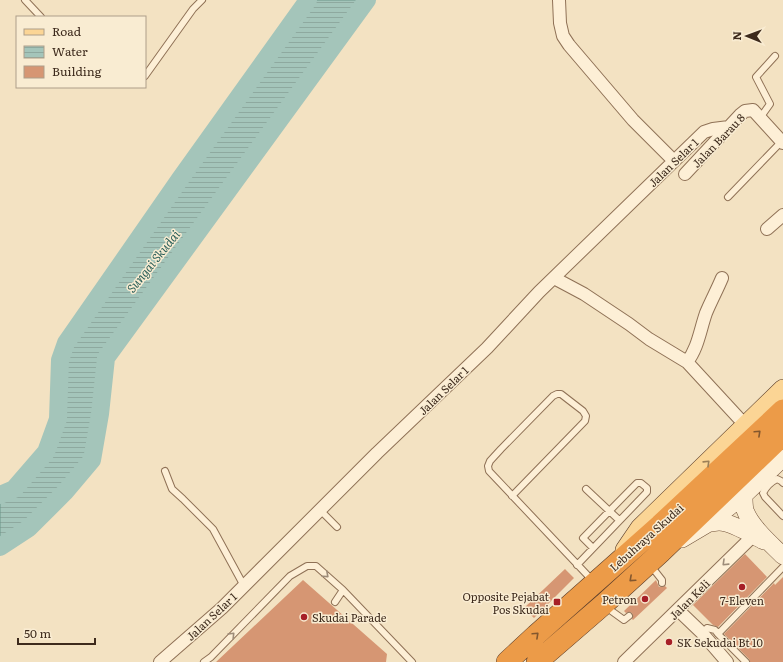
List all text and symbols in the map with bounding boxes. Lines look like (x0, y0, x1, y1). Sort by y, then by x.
legend (16, 16, 146, 88)
north arrow (727, 16, 767, 56)
text: Road (52, 22, 82, 40)
text: N (728, 31, 744, 41)
text: Water (52, 42, 88, 60)
text: Building (52, 62, 102, 80)
street label: Jalan Barau 8 (688, 109, 748, 171)
street label: Jalan Selar 1 (644, 134, 702, 190)
water label: Sungai Skudai (122, 226, 184, 296)
street label: Jalan Selar 1 (414, 362, 472, 418)
one-way arrow (753, 431, 761, 438)
one-way arrow (702, 460, 710, 468)
street label: Lebuhraya Skudai (606, 499, 687, 575)
one-way arrow (722, 558, 730, 566)
one-way arrow (321, 570, 329, 577)
one-way arrow (629, 574, 637, 581)
street label: Jalan Keli (665, 575, 713, 623)
marker: 7-Eleven (737, 582, 747, 592)
street label: Jalan Selar 1 (182, 588, 240, 644)
place label: Opposite Pejabat Pos Skudai (462, 588, 550, 617)
place label: Petron (602, 591, 637, 607)
place label: 7-Eleven (720, 592, 764, 608)
marker: Petron (640, 594, 650, 604)
marker: Opposite Pejabat Pos Skudai (552, 597, 562, 607)
place label: Skudai Parade (312, 609, 387, 625)
marker: Skudai Parade (299, 612, 309, 622)
scale bar (18, 620, 95, 646)
text: 50 m (24, 624, 51, 642)
one-way arrow (227, 632, 235, 640)
one-way arrow (531, 633, 538, 640)
place label: SK Sekudai Bt 10 (677, 634, 763, 650)
marker: SK Sekudai Bt 10 (664, 637, 674, 647)

